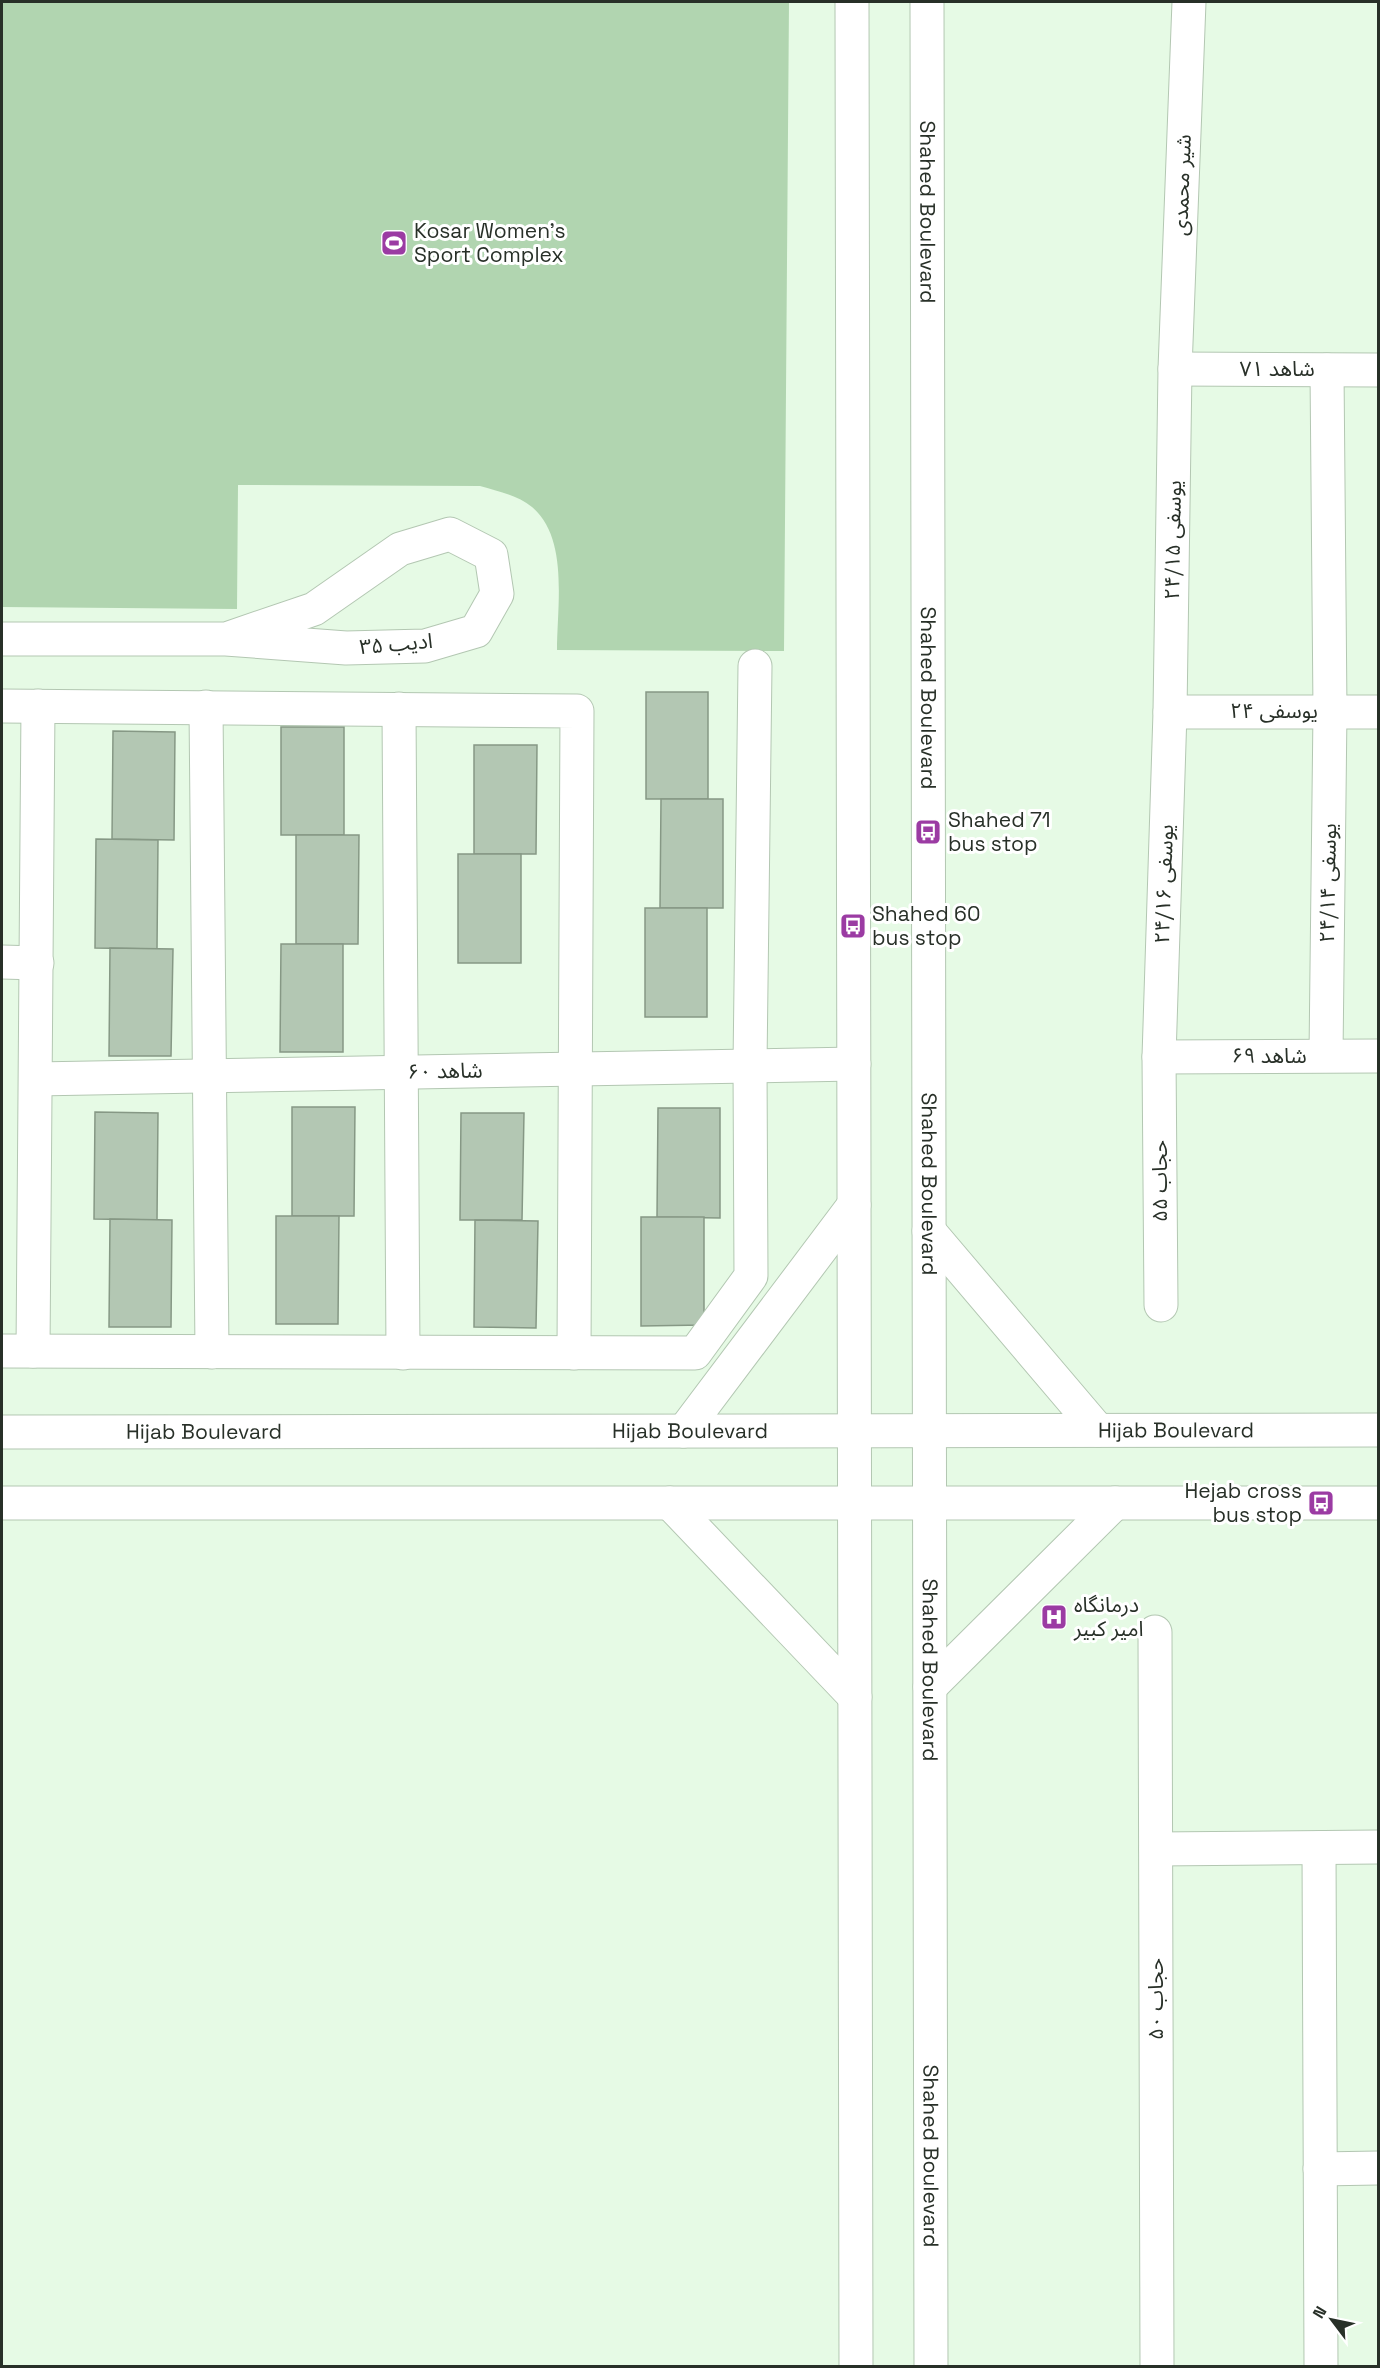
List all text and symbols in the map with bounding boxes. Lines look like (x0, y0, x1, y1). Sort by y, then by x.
street label: Shahed Boulevard (914, 120, 942, 304)
street label: شیر محمدی (1166, 134, 1197, 236)
place label: Kosar Women's Sport Complex (414, 217, 566, 268)
sports icon: Kosar Women's Sport Complex (379, 228, 409, 258)
street label: شاهد ۷۱ (1239, 355, 1315, 382)
street label: یوسفی ۲۴/۱۵ (1158, 480, 1187, 600)
street label: Shahed Boulevard (915, 606, 942, 790)
street label: ادیب ۳۵ (358, 627, 434, 660)
street label: یوسفی ۲۴ (1230, 697, 1318, 724)
place label: Shahed 71 bus stop (948, 806, 1050, 857)
bus stop icon: Shahed 71 bus stop (913, 817, 943, 847)
street label: یوسفی ۲۴/۱۴ (1313, 823, 1342, 943)
street label: یوسفی ۲۴/۱۶ (1148, 824, 1179, 944)
place label: Shahed 60 bus stop (872, 900, 980, 951)
bus stop icon: Shahed 60 bus stop (838, 911, 868, 941)
street label: شاهد ۶۹ (1231, 1042, 1307, 1069)
street label: شاهد ۶۰ (407, 1056, 483, 1085)
street label: Shahed Boulevard (916, 1092, 943, 1276)
street label: حجاب ۵۵ (1146, 1140, 1173, 1222)
street label: Hijab Boulevard (1098, 1416, 1254, 1443)
street label: Hijab Boulevard (612, 1417, 768, 1444)
street label: Hijab Boulevard (126, 1418, 282, 1445)
place label: Hejab cross bus stop (1184, 1477, 1302, 1528)
bus stop icon: Hejab cross bus stop (1306, 1488, 1336, 1518)
street label: Shahed Boulevard (917, 1578, 944, 1762)
place label: درمانگاه امیر کبیر (1073, 1591, 1144, 1642)
hospital icon: درمانگاه امیر کبیر (1039, 1602, 1069, 1632)
street label: حجاب ۵۰ (1142, 1958, 1169, 2040)
street label: Shahed Boulevard (917, 2064, 945, 2248)
north arrow (1302, 2290, 1362, 2350)
text: N (1308, 2302, 1331, 2322)

